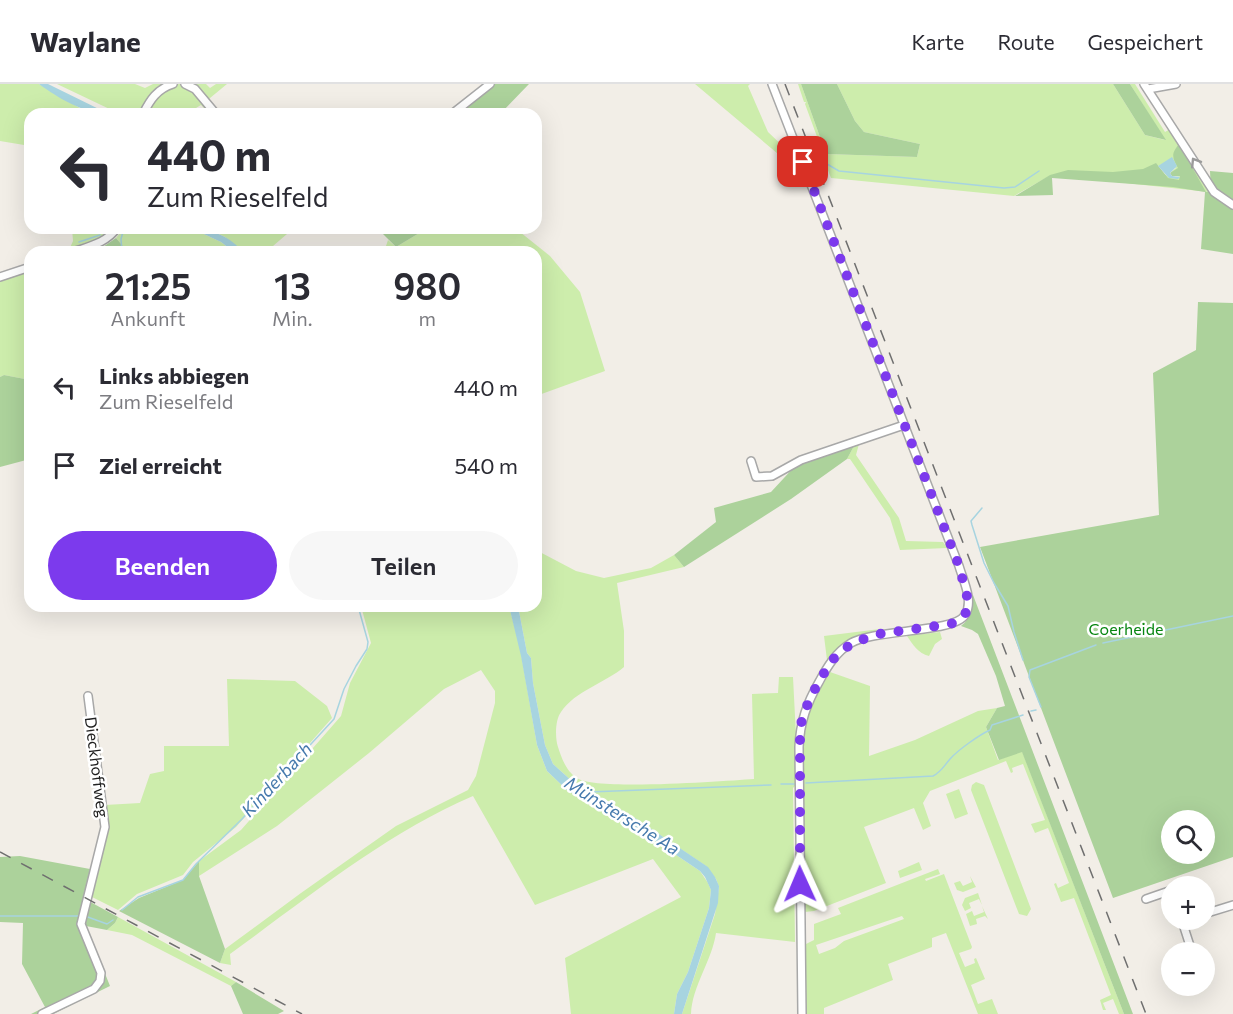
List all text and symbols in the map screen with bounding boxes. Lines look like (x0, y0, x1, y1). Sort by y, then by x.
text: Waylane (30, 24, 141, 58)
text: Karte (911, 29, 964, 54)
text: Route (997, 29, 1055, 54)
text: Gespeichert (1088, 29, 1203, 54)
text: 440 m (147, 128, 271, 180)
icon: left (48, 132, 126, 210)
pin (777, 136, 828, 187)
icon: arrive (786, 145, 819, 178)
one-way arrow (1191, 158, 1202, 169)
text: Zum Rieselfeld (147, 180, 328, 213)
text: 21:25 (105, 263, 191, 307)
text: 13 (274, 263, 311, 307)
text: 980 (393, 263, 461, 307)
text: Ankunft (111, 306, 185, 330)
text: Min. (272, 306, 313, 330)
text: m (419, 306, 436, 330)
text: Links abbiegen (99, 362, 249, 389)
icon: left (48, 371, 81, 404)
text: 440 m (454, 374, 518, 401)
text: Zum Rieselfeld (99, 389, 233, 413)
icon: arrive (48, 449, 81, 482)
text: Ziel erreicht (99, 452, 222, 479)
text: 540 m (454, 452, 518, 479)
button: Beenden (48, 531, 277, 600)
button: Teilen (289, 531, 518, 600)
park label: Coerheide (1089, 619, 1163, 638)
street label: Dieckhoffweg (82, 715, 113, 819)
water label: Kinderbach (236, 738, 316, 821)
water label: Münstersche Aa (561, 771, 684, 859)
map controls (1161, 810, 1215, 996)
button: search (1161, 810, 1215, 864)
position arrow (768, 852, 832, 916)
button: + (1161, 876, 1215, 930)
button: − (1161, 942, 1215, 996)

